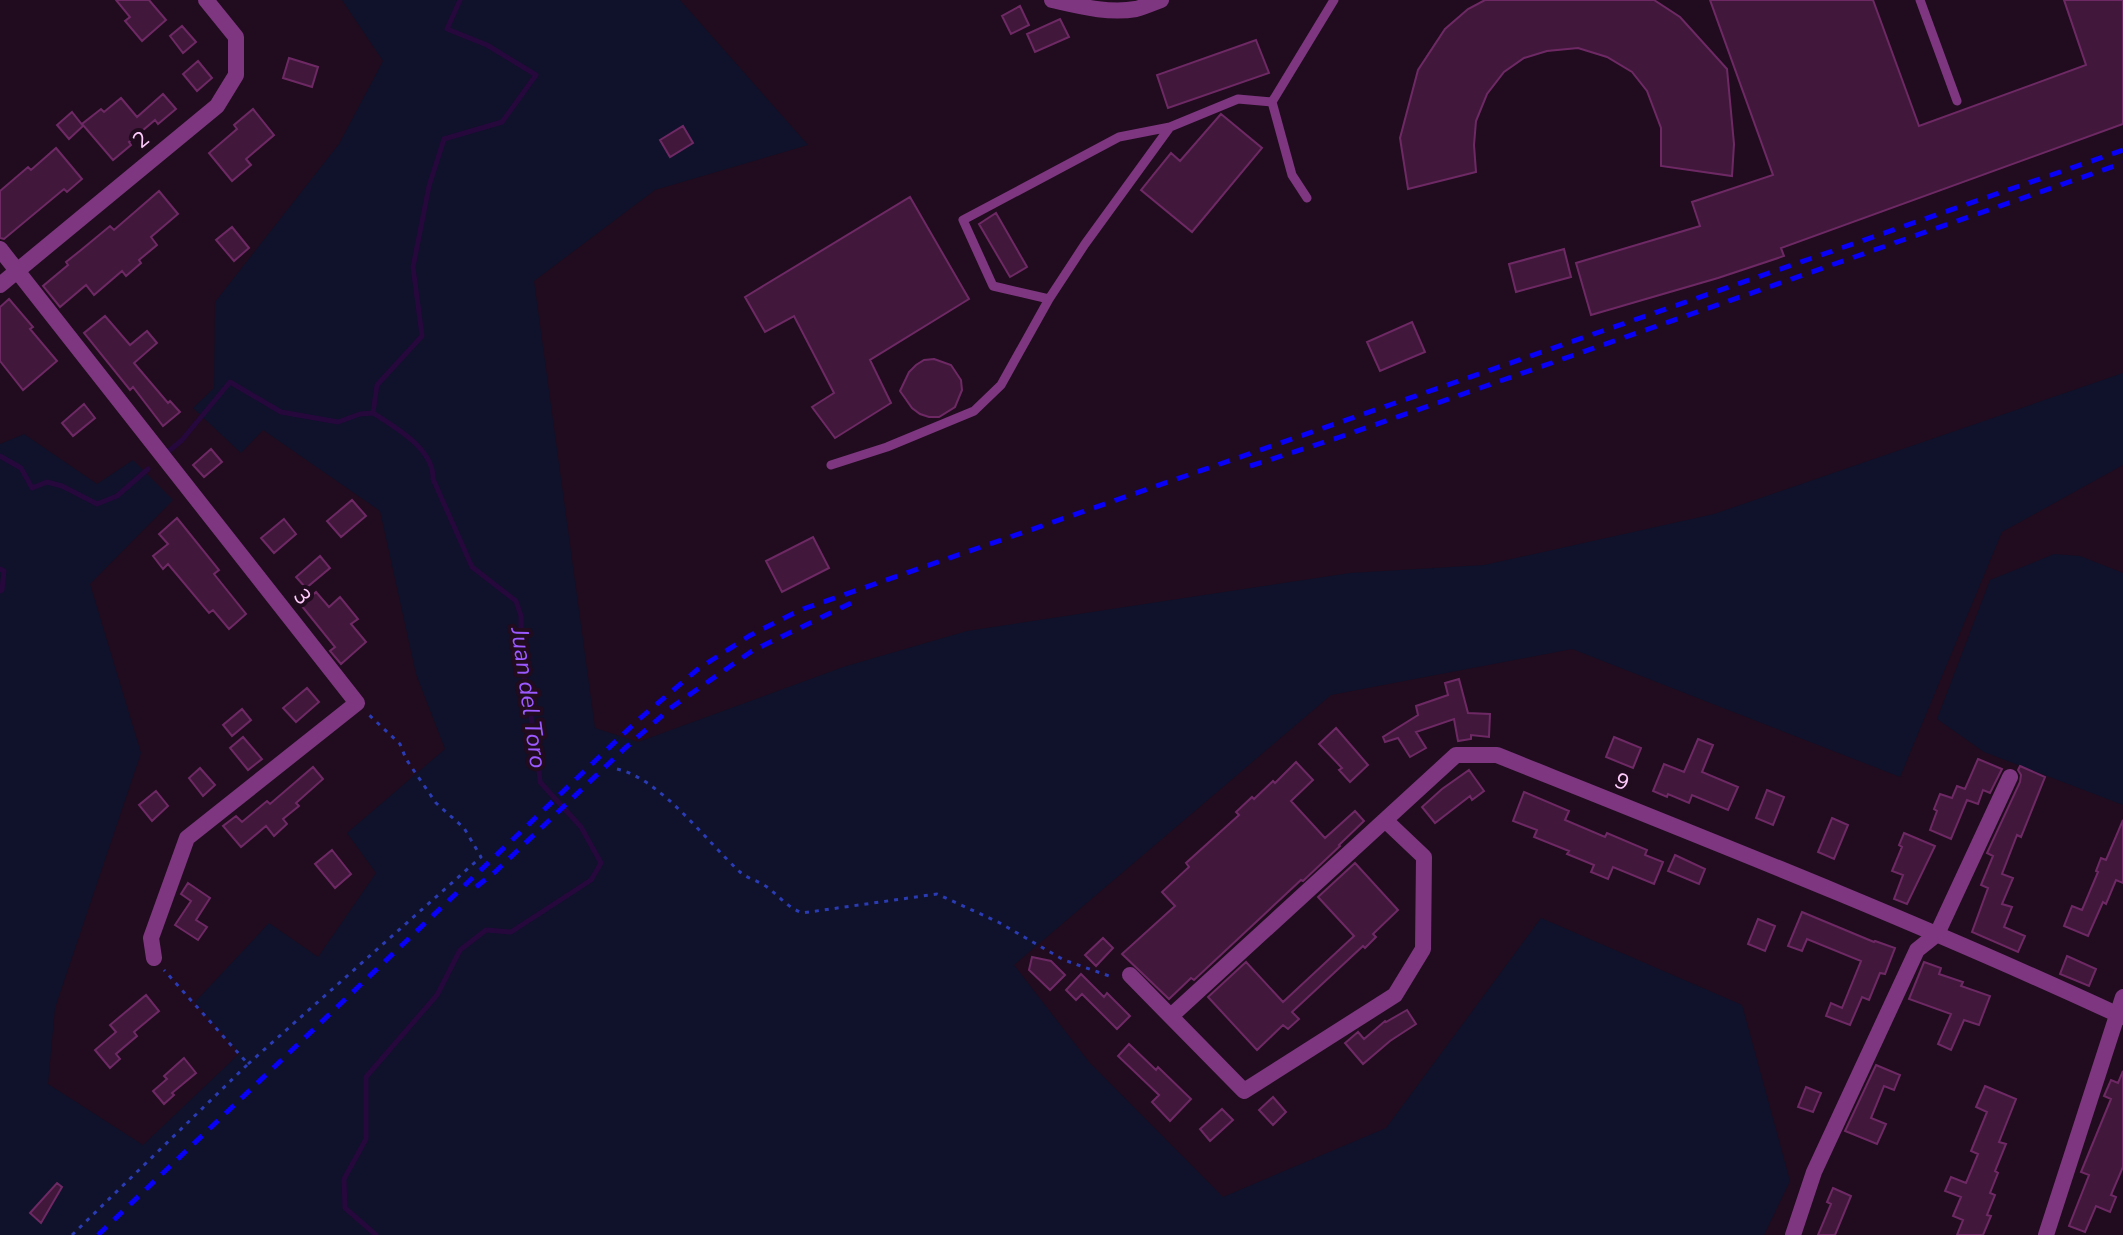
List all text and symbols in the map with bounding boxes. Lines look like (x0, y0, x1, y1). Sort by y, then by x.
street label: 2 (126, 124, 156, 156)
street label: 3 (286, 583, 318, 611)
water label: Juan del Toro (503, 625, 555, 770)
street label: 9 (1610, 766, 1634, 798)

